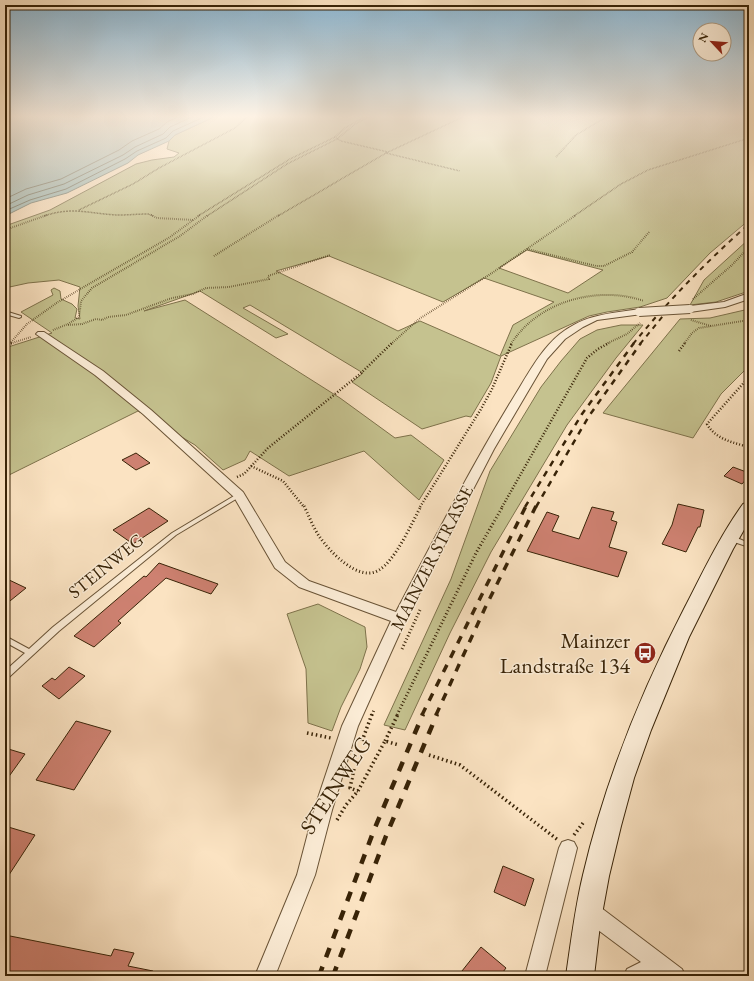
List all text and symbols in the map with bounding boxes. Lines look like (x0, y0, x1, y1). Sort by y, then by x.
north arrow (692, 22, 732, 62)
text: N (695, 30, 711, 45)
street label: MAINZER STRASSE (385, 481, 478, 634)
street label: STEINWEG (63, 528, 148, 603)
place label: Mainzer Landstraße 134 (500, 626, 631, 680)
bus stop icon: Mainzer Landstraße 134 (632, 640, 658, 666)
street label: STEINWEG (293, 731, 378, 840)

